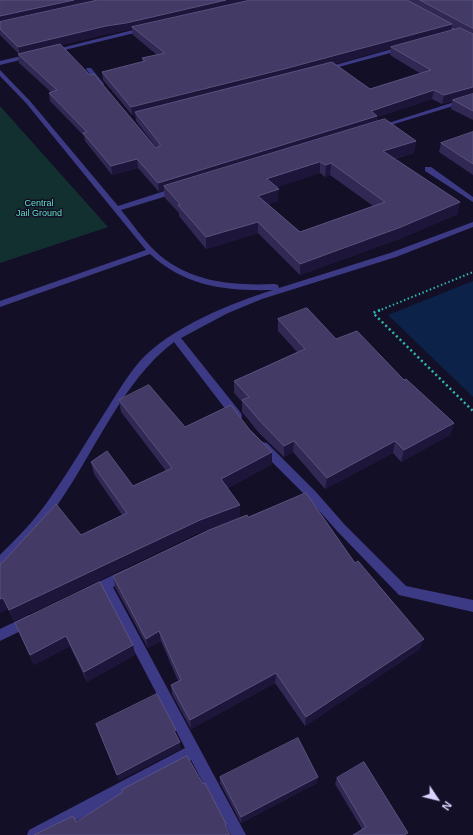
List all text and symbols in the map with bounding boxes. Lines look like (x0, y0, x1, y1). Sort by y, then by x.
park label: Central Jail Ground (16, 199, 62, 220)
north arrow (417, 779, 457, 819)
text: N (440, 799, 454, 813)

